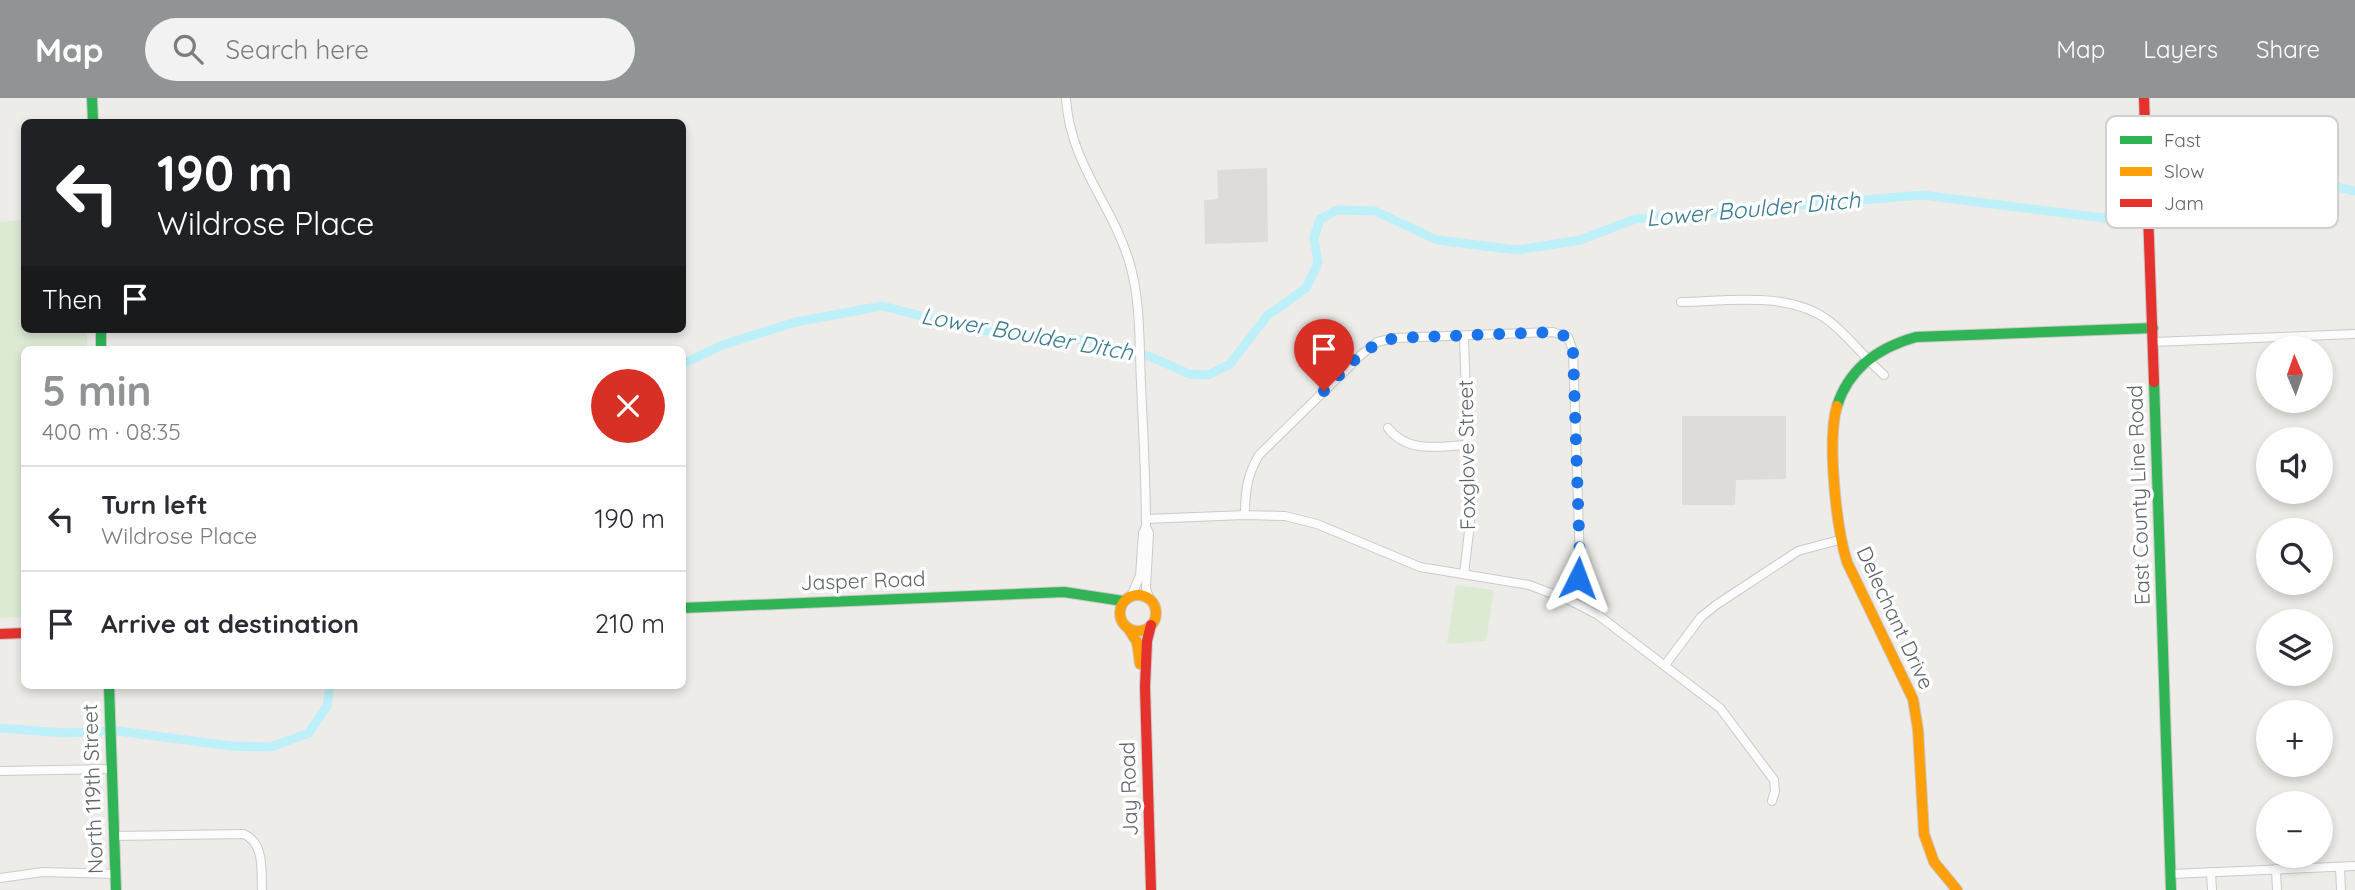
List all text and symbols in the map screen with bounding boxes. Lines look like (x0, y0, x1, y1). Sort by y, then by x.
search box (145, 18, 635, 81)
text: Map (35, 29, 103, 70)
icon: search (169, 30, 207, 68)
text: Search here (225, 33, 369, 66)
text: Map (2056, 34, 2105, 64)
text: Layers (2143, 34, 2218, 64)
text: Share (2256, 34, 2320, 64)
legend (2106, 116, 2338, 228)
text: Fast (2164, 128, 2201, 152)
text: 190 m (157, 142, 293, 203)
icon: left (42, 147, 133, 238)
text: Slow (2164, 159, 2205, 183)
water label: Lower Boulder Ditch (1645, 185, 1862, 232)
text: Jam (2164, 191, 2204, 215)
text: Wildrose Place (157, 203, 374, 243)
icon: arrive (116, 280, 154, 318)
text: Then (42, 283, 102, 316)
water label: Lower Boulder Ditch (919, 301, 1136, 367)
pin (1294, 319, 1354, 391)
icon: arrive (1305, 330, 1343, 368)
north arrow (2256, 336, 2333, 413)
map controls (2256, 336, 2333, 868)
text: 5 min (42, 364, 152, 417)
button: close (591, 369, 665, 443)
street label: Foxglove Street (1452, 380, 1480, 530)
street label: East County Line Road (2121, 385, 2155, 605)
text: 400 m · 08:35 (42, 417, 181, 446)
button: sound (2256, 427, 2333, 504)
text: Turn left (101, 488, 208, 521)
icon: left (42, 500, 80, 538)
text: 190 m (595, 502, 665, 535)
button: search (2256, 518, 2333, 595)
text: Wildrose Place (101, 521, 257, 550)
position arrow (1541, 541, 1615, 615)
street label: Delechant Drive (1851, 542, 1940, 693)
street label: Jasper Road (800, 565, 926, 595)
icon: arrive (42, 605, 80, 643)
text: Arrive at destination (101, 607, 359, 640)
text: 210 m (595, 607, 665, 640)
button: layers (2256, 609, 2333, 686)
button: + (2256, 700, 2333, 777)
street label: North 119th Street (76, 703, 108, 875)
street label: Jay Road (1113, 741, 1143, 837)
button: − (2256, 791, 2333, 868)

